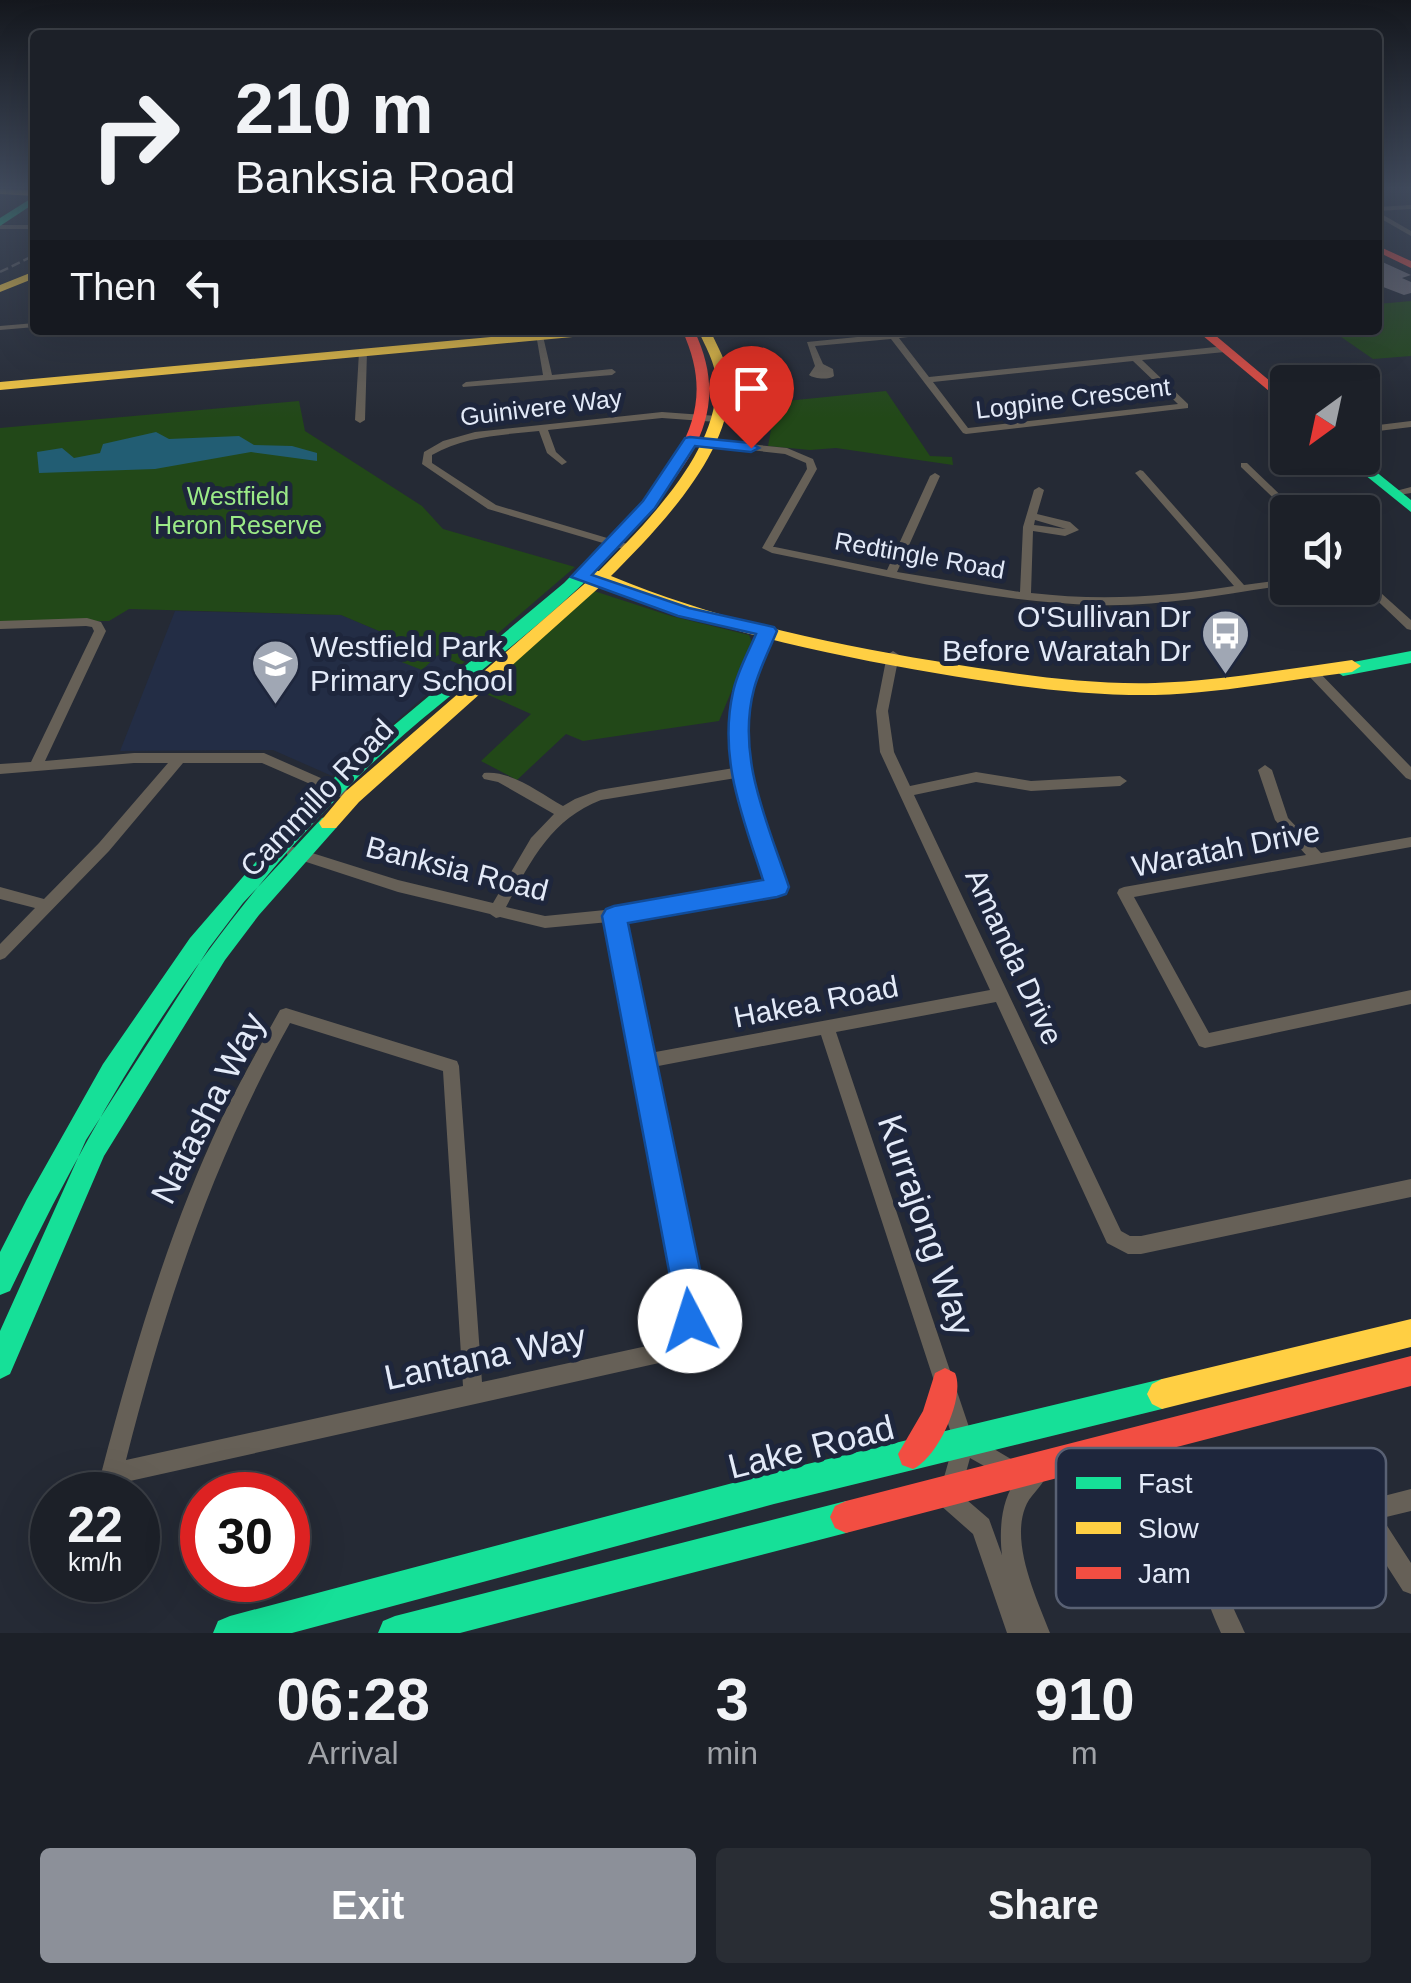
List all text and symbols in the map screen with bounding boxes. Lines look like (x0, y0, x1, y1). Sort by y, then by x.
icon: right (70, 70, 200, 200)
text: 210 m (235, 70, 433, 148)
text: Banksia Road (235, 152, 515, 203)
icon: left (177, 260, 232, 315)
text: Then (70, 266, 157, 308)
pin (709, 346, 794, 449)
icon: arrive (724, 361, 779, 416)
north arrow (1270, 365, 1380, 475)
map controls (1270, 365, 1380, 605)
street label: Logpine Crescent (974, 372, 1172, 424)
street label: Guinivere Way (458, 383, 624, 431)
park label: Westfield Heron Reserve (154, 482, 322, 539)
button: sound (1270, 495, 1380, 605)
street label: Redtingle Road (833, 526, 1007, 584)
place label: O'Sullivan Dr Before Waratah Dr (942, 600, 1191, 667)
bus stop icon: O'Sullivan Dr Before Waratah Dr (1200, 608, 1252, 676)
place label: Westfield Park Primary School (310, 630, 513, 697)
school or university icon: Westfield Park Primary School (249, 638, 301, 706)
street label: Cammillo Road (234, 712, 400, 883)
street label: Waratah Drive (1129, 814, 1323, 883)
street label: Banksia Road (363, 830, 552, 907)
street label: Amanda Drive (959, 864, 1070, 1050)
street label: Hakea Road (731, 969, 901, 1034)
street label: Natasha Way (143, 1005, 273, 1210)
street label: Kurrajong Way (871, 1110, 983, 1340)
position arrow (638, 1269, 742, 1373)
street label: Lantana Way (381, 1316, 590, 1397)
street label: Lake Road (724, 1407, 898, 1486)
legend (1056, 1448, 1386, 1608)
text: Fast (1138, 1468, 1193, 1499)
speed limit sign: 30 (180, 1472, 310, 1602)
text: 22 (67, 1497, 123, 1553)
text: Slow (1138, 1513, 1199, 1544)
text: km/h (68, 1548, 122, 1576)
text: Jam (1138, 1558, 1191, 1589)
text: 06:28 (276, 1666, 430, 1733)
text: 3 (715, 1666, 749, 1733)
text: 910 (1034, 1666, 1135, 1733)
text: Arrival (308, 1735, 399, 1771)
text: min (706, 1735, 758, 1771)
text: m (1071, 1735, 1098, 1771)
button: Exit (40, 1848, 696, 1963)
button: Share (716, 1848, 1371, 1963)

